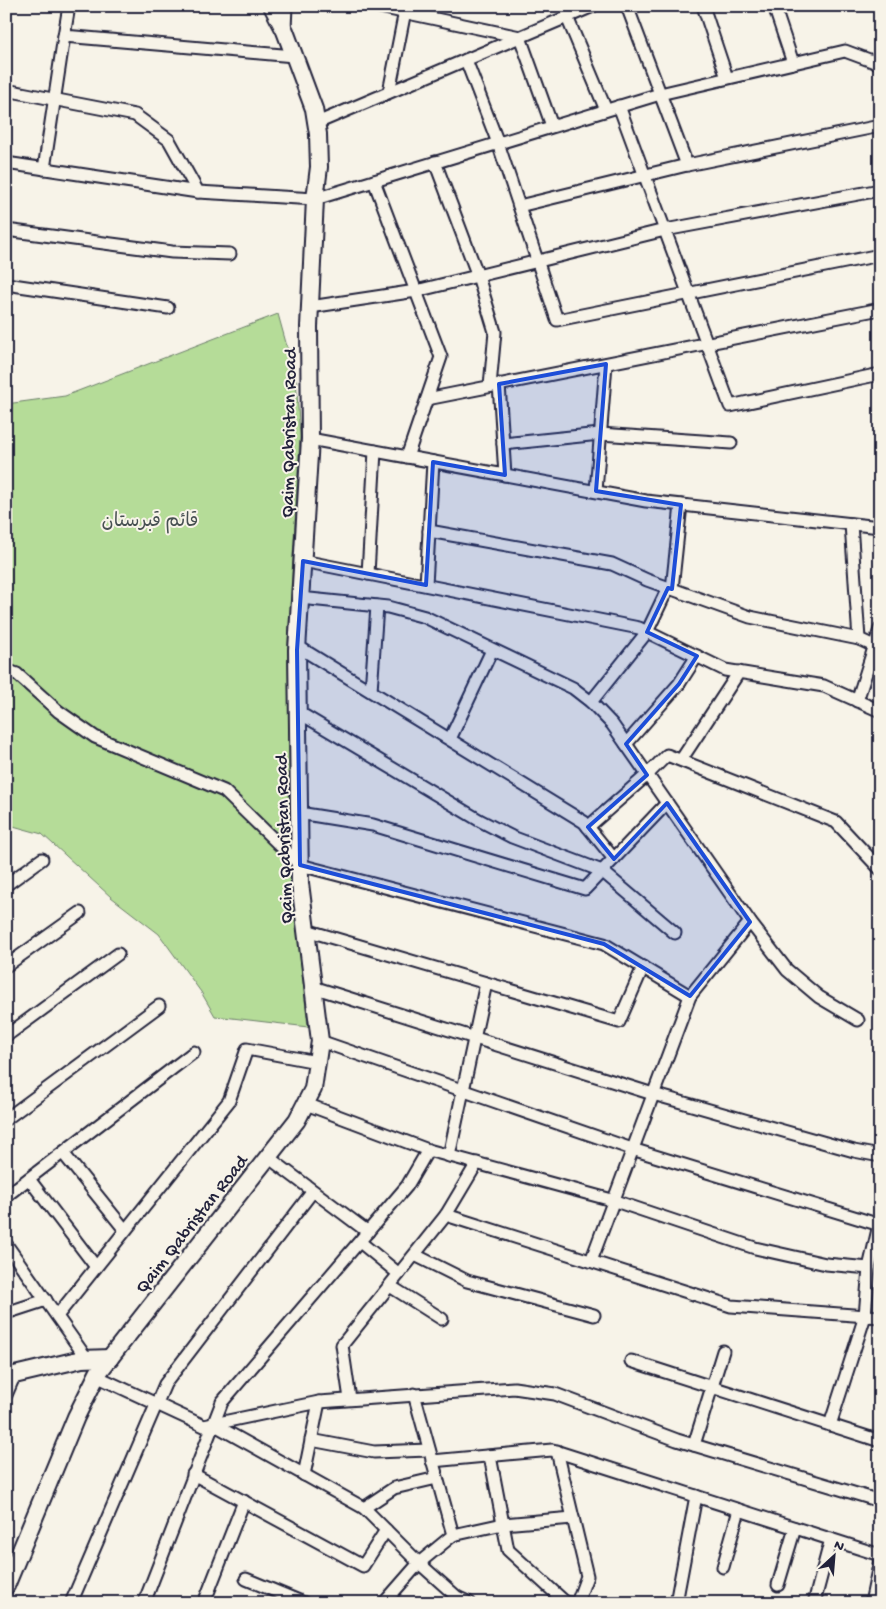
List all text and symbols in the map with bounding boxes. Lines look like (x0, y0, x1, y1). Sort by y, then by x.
street label: Qaim Qabristan Road (278, 346, 304, 518)
park label: قائم قبرستان (102, 511, 198, 534)
street label: Qaim Qabristan Road (271, 752, 300, 924)
street label: Qaim Qabristan Road (131, 1150, 255, 1299)
north arrow (808, 1532, 858, 1582)
text: N (831, 1537, 846, 1556)

